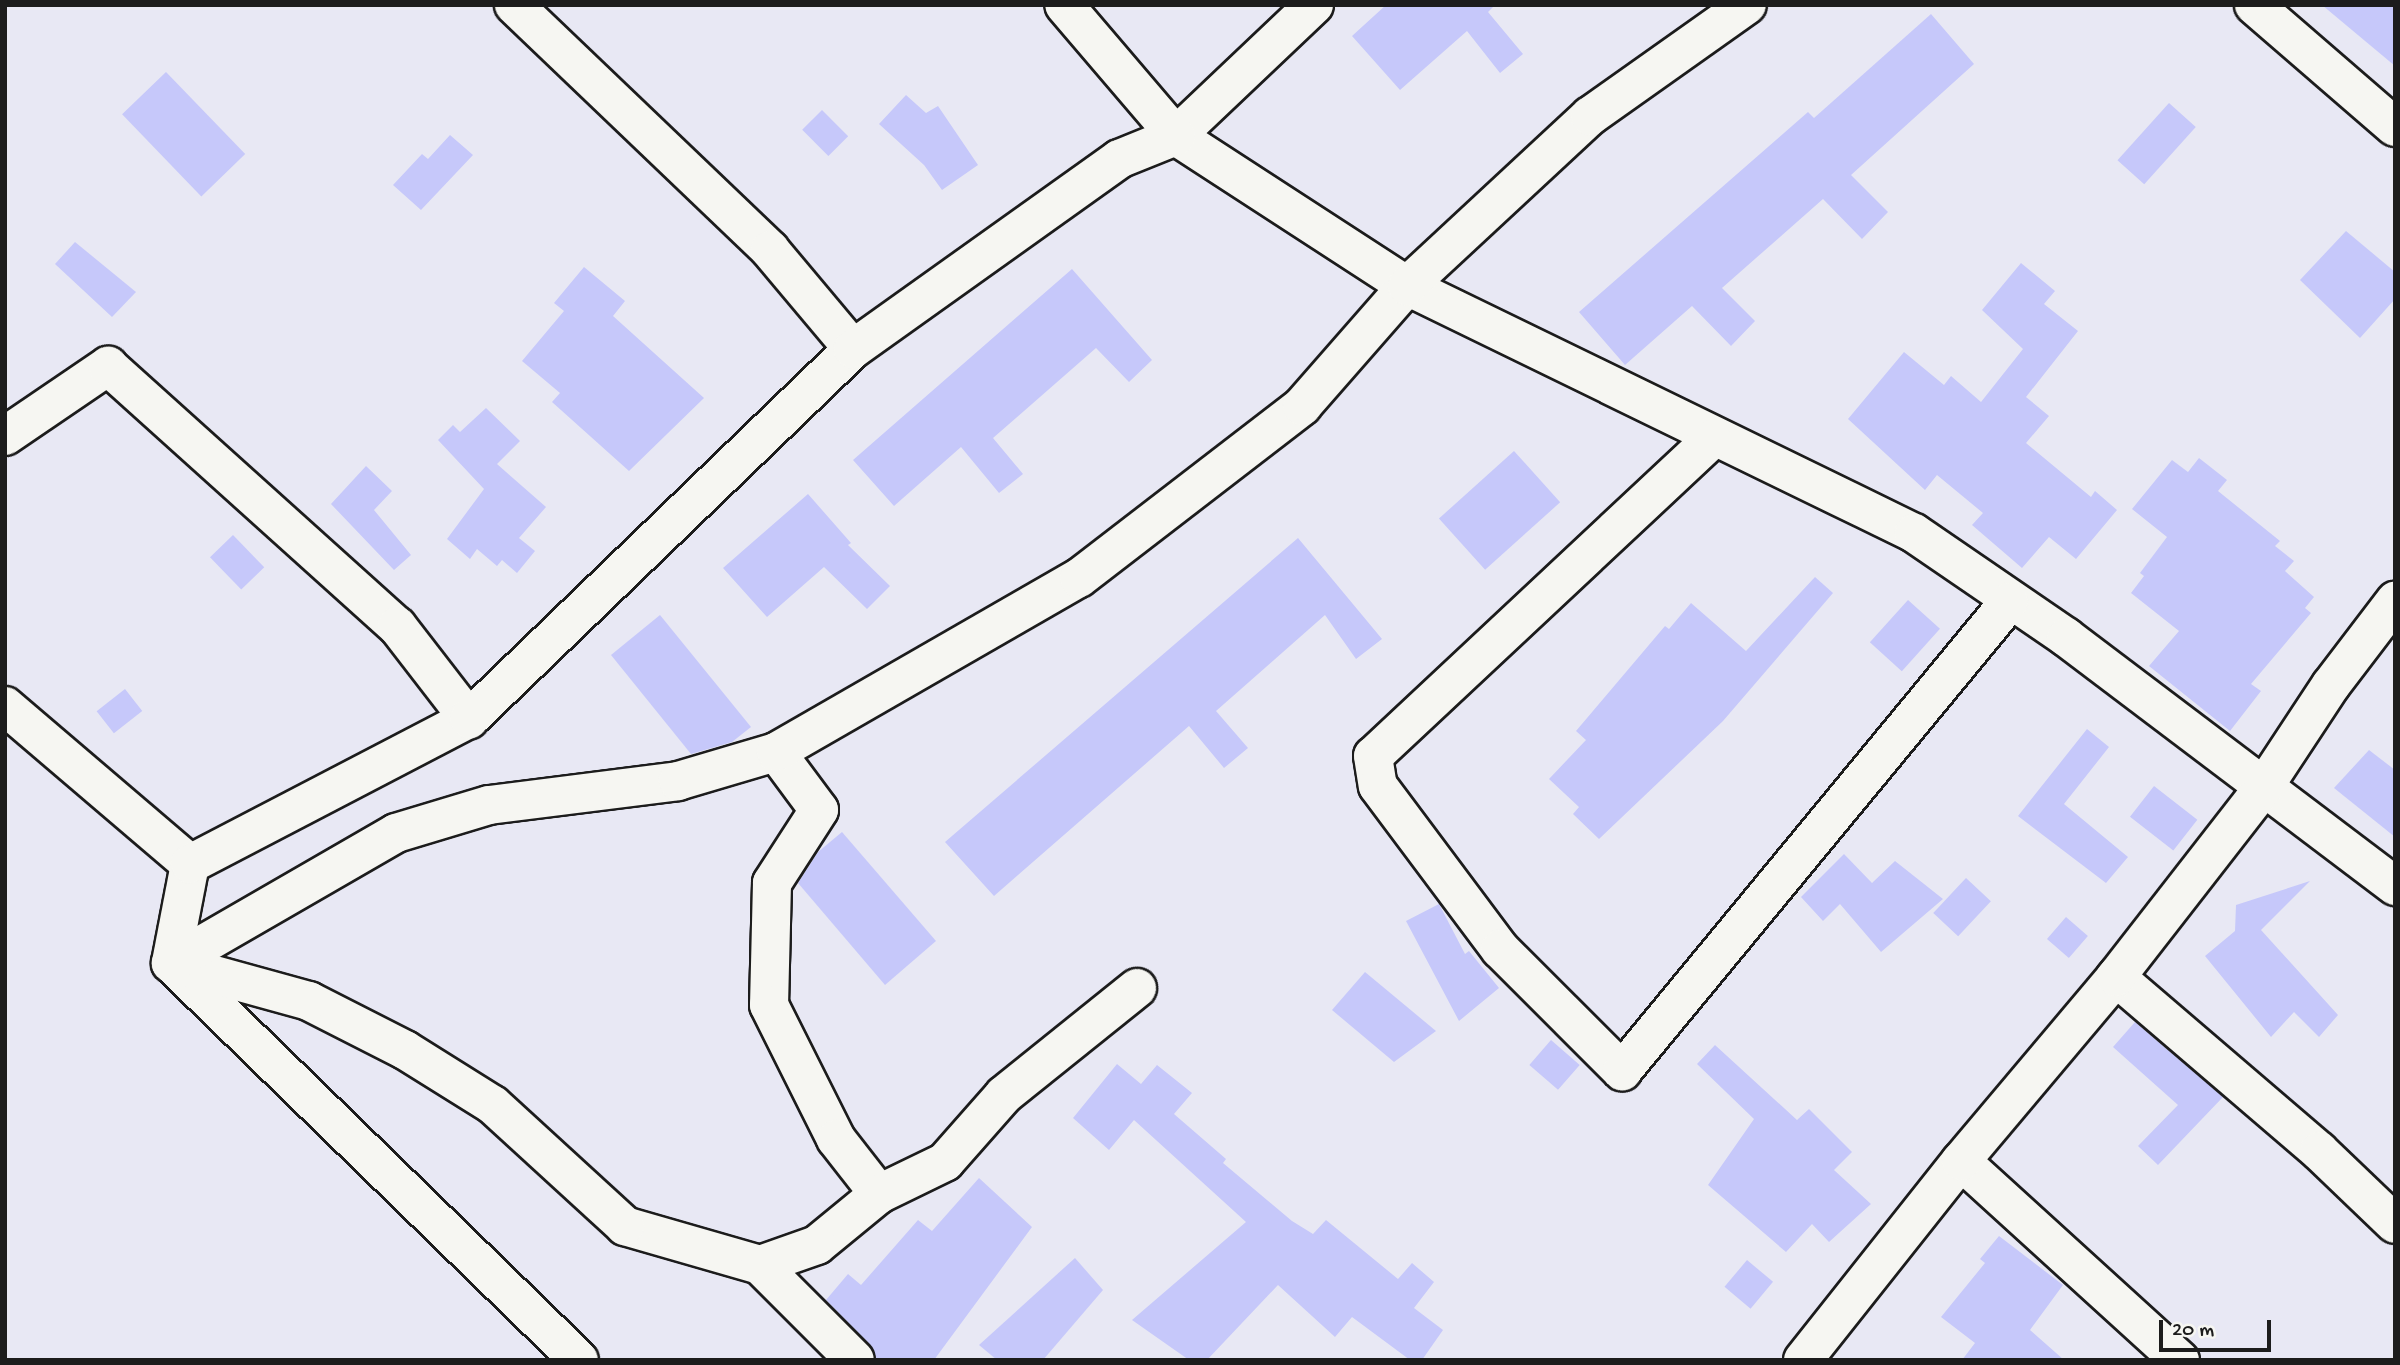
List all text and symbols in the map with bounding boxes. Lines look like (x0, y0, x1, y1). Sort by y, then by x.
scale bar (2162, 1306, 2274, 1350)
text: 20 m (2172, 1319, 2214, 1344)

